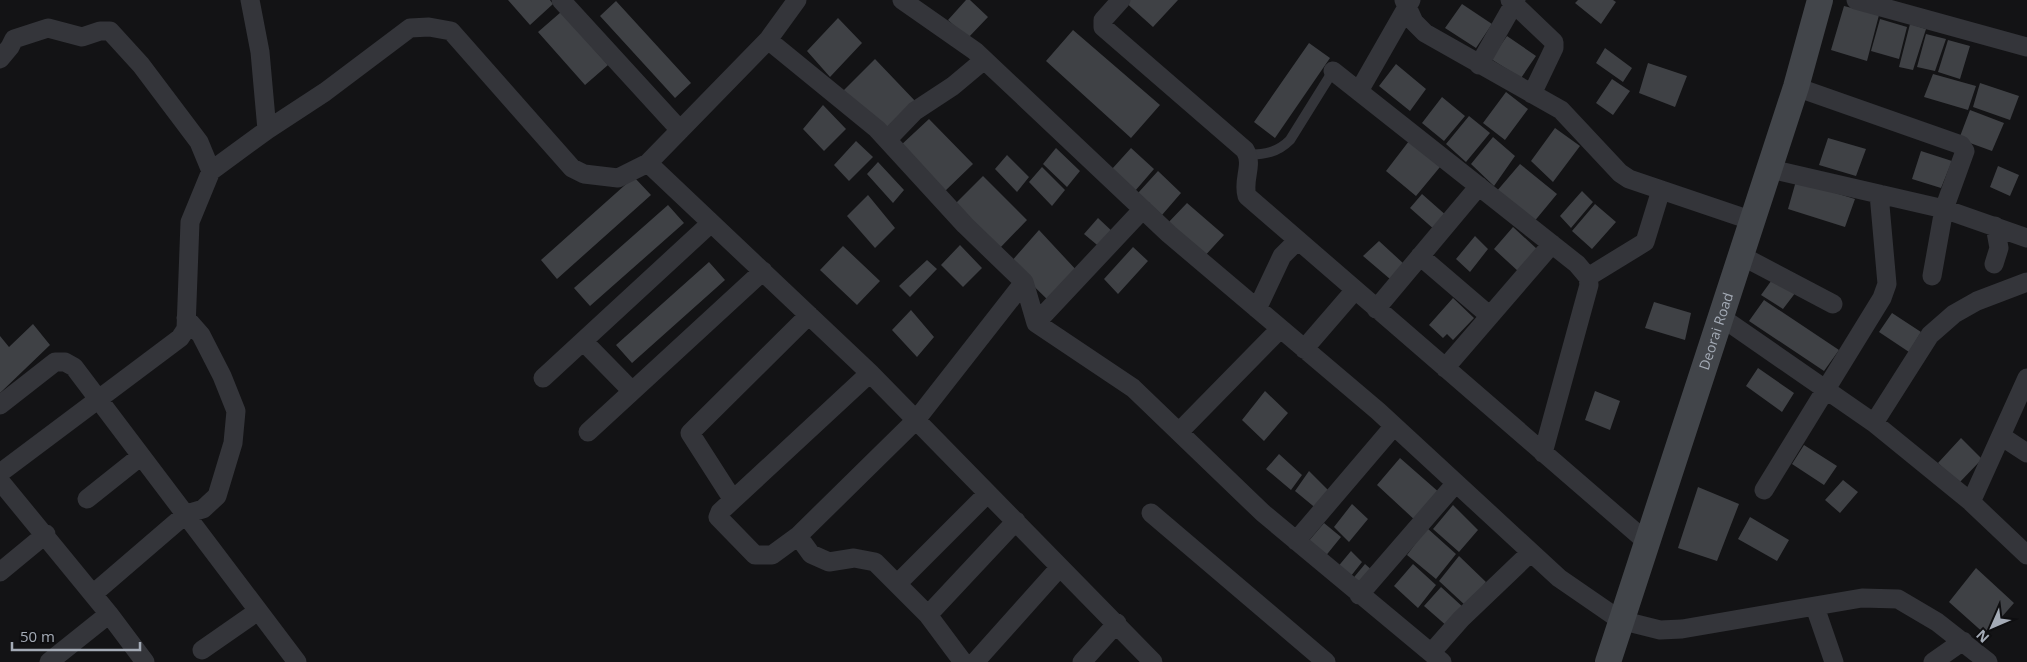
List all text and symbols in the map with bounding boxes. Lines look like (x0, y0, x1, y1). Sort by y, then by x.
street label: Deorai Road (1694, 290, 1737, 372)
north arrow (1967, 602, 2017, 652)
scale bar (12, 620, 140, 652)
text: 50 m (20, 626, 55, 646)
text: N (1972, 626, 1993, 647)

